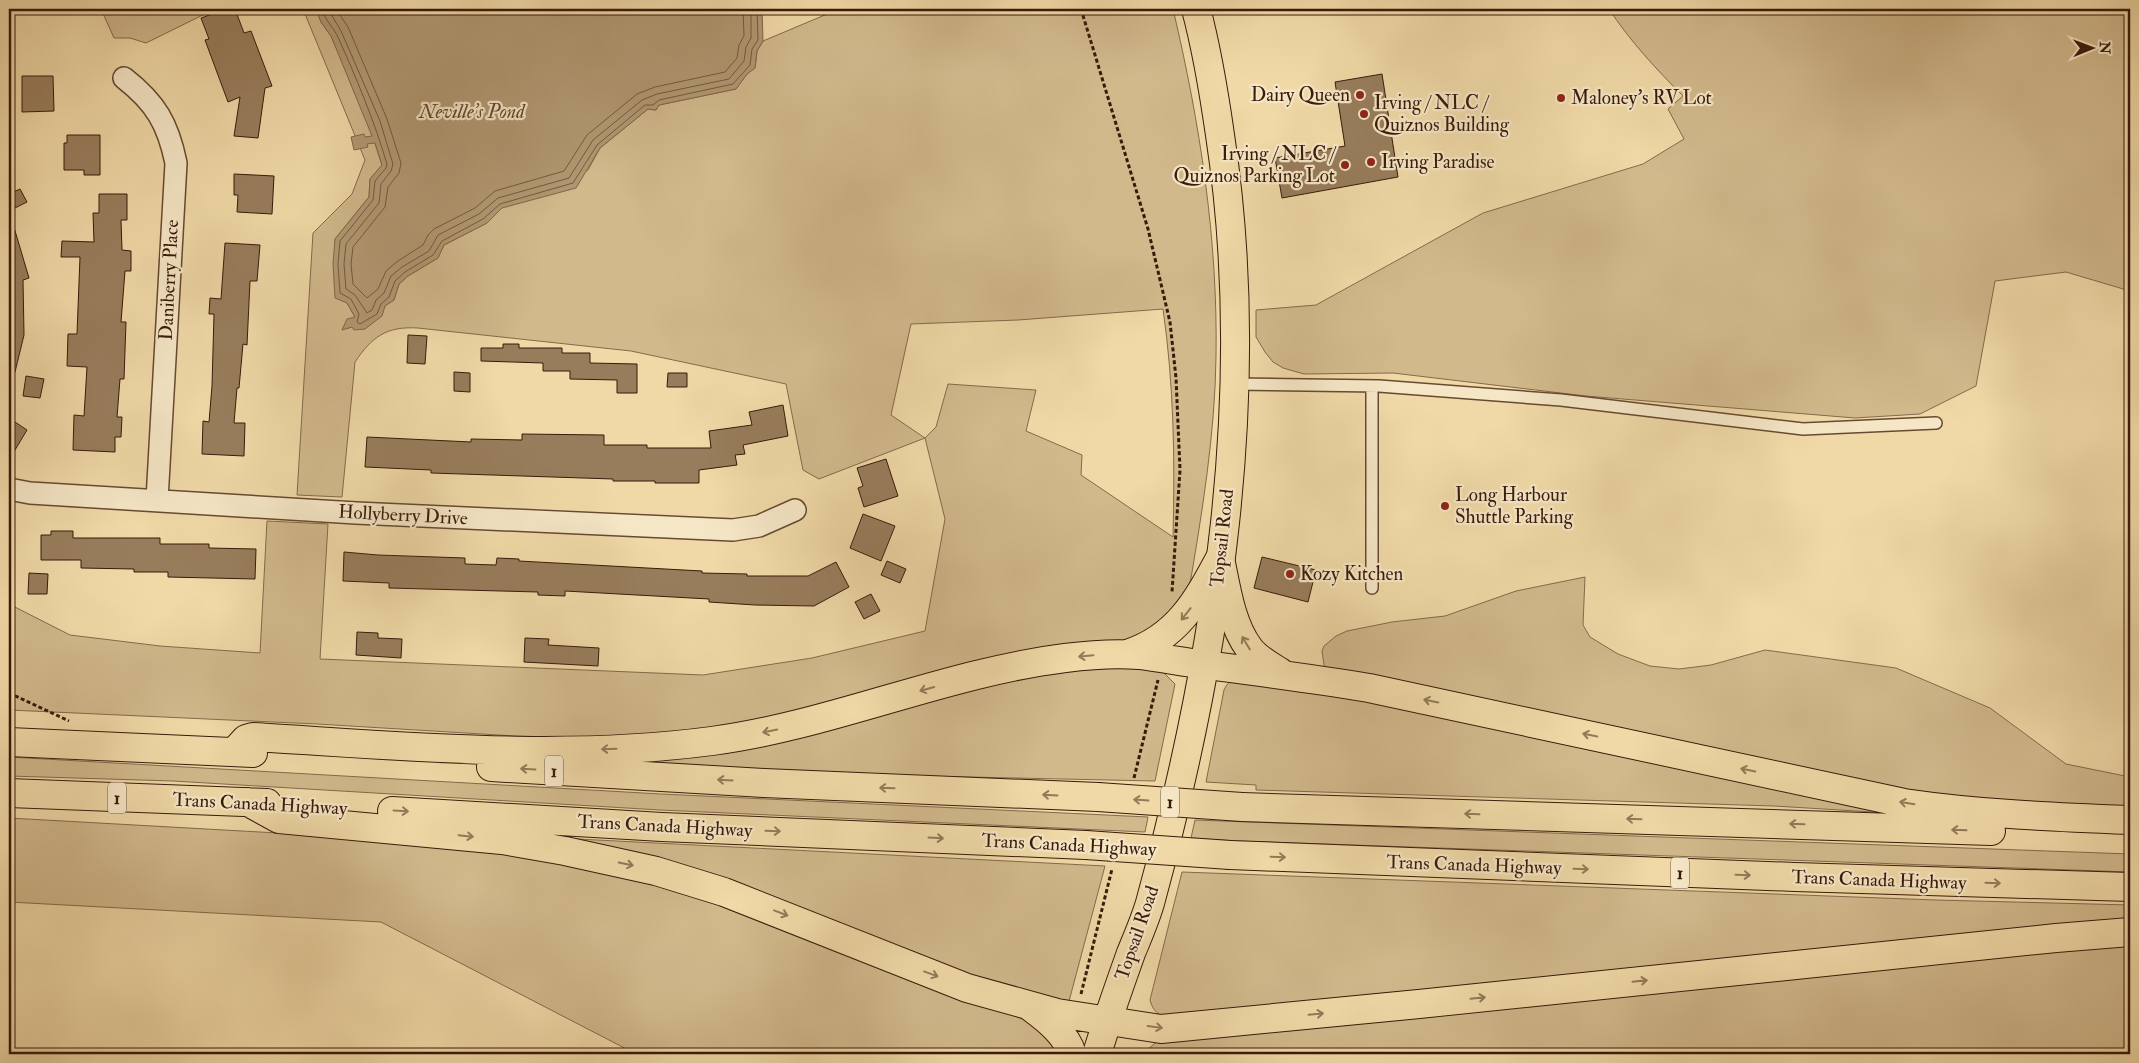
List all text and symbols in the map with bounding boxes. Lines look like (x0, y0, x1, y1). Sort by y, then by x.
north arrow (2066, 22, 2116, 72)
text: N (2096, 40, 2113, 55)
place label: Dairy Queen (1251, 83, 1350, 107)
place label: Maloney's RV Lot (1571, 86, 1712, 110)
marker: Dairy Queen (1354, 89, 1366, 101)
place label: Irving / NLC / Quiznos Building (1374, 91, 1510, 137)
marker: Maloney's RV Lot (1555, 92, 1567, 104)
water label: Neville's Pond (418, 99, 526, 124)
marker: Irving / NLC / Quiznos Building (1358, 108, 1370, 120)
place label: Irving / NLC / Quiznos Parking Lot (1174, 142, 1337, 188)
place label: Irving Paradise (1381, 150, 1495, 174)
marker: Irving Paradise (1365, 156, 1377, 168)
marker: Irving / NLC / Quiznos Parking Lot (1339, 159, 1351, 171)
street label: Daniberry Place (154, 219, 184, 341)
place label: Long Harbour Shuttle Parking (1455, 483, 1574, 529)
street label: Topsail Road (1205, 487, 1240, 588)
street label: Hollyberry Drive (338, 500, 468, 530)
marker: Long Harbour Shuttle Parking (1439, 500, 1451, 512)
place label: Kozy Kitchen (1300, 562, 1404, 586)
marker: Kozy Kitchen (1284, 568, 1296, 580)
one-way arrow (1180, 607, 1191, 620)
one-way arrow (1241, 637, 1251, 651)
one-way arrow (1078, 651, 1094, 661)
one-way arrow (919, 684, 935, 694)
one-way arrow (1423, 696, 1439, 705)
one-way arrow (762, 726, 778, 736)
one-way arrow (1582, 730, 1598, 739)
one-way arrow (601, 745, 617, 754)
road number: 1 (545, 756, 563, 786)
one-way arrow (520, 765, 536, 774)
one-way arrow (1741, 765, 1757, 774)
one-way arrow (717, 776, 733, 785)
road number: 1 (108, 782, 126, 814)
one-way arrow (880, 783, 896, 793)
road number: 1 (1161, 786, 1179, 818)
street label: Trans Canada Highway (172, 787, 349, 821)
one-way arrow (1042, 790, 1058, 799)
one-way arrow (1133, 795, 1149, 805)
one-way arrow (1900, 798, 1916, 808)
one-way arrow (393, 807, 409, 816)
street label: Trans Canada Highway (577, 809, 754, 843)
one-way arrow (1464, 809, 1480, 819)
one-way arrow (1627, 814, 1643, 824)
one-way arrow (1789, 820, 1805, 829)
one-way arrow (1951, 825, 1967, 834)
one-way arrow (765, 827, 781, 836)
street label: Trans Canada Highway (981, 828, 1158, 862)
one-way arrow (458, 831, 474, 840)
one-way arrow (927, 834, 943, 843)
street label: Trans Canada Highway (1386, 850, 1563, 880)
one-way arrow (1270, 852, 1286, 862)
road number: 1 (1671, 858, 1689, 888)
one-way arrow (618, 860, 634, 869)
one-way arrow (1572, 864, 1588, 873)
street label: Trans Canada Highway (1791, 865, 1968, 895)
one-way arrow (1734, 870, 1751, 880)
one-way arrow (1984, 878, 2001, 888)
street label: Topsail Road (1110, 882, 1166, 984)
one-way arrow (773, 909, 788, 919)
one-way arrow (923, 970, 939, 979)
one-way arrow (1631, 976, 1647, 986)
one-way arrow (1470, 993, 1486, 1003)
one-way arrow (1308, 1009, 1324, 1019)
one-way arrow (1146, 1022, 1162, 1032)

